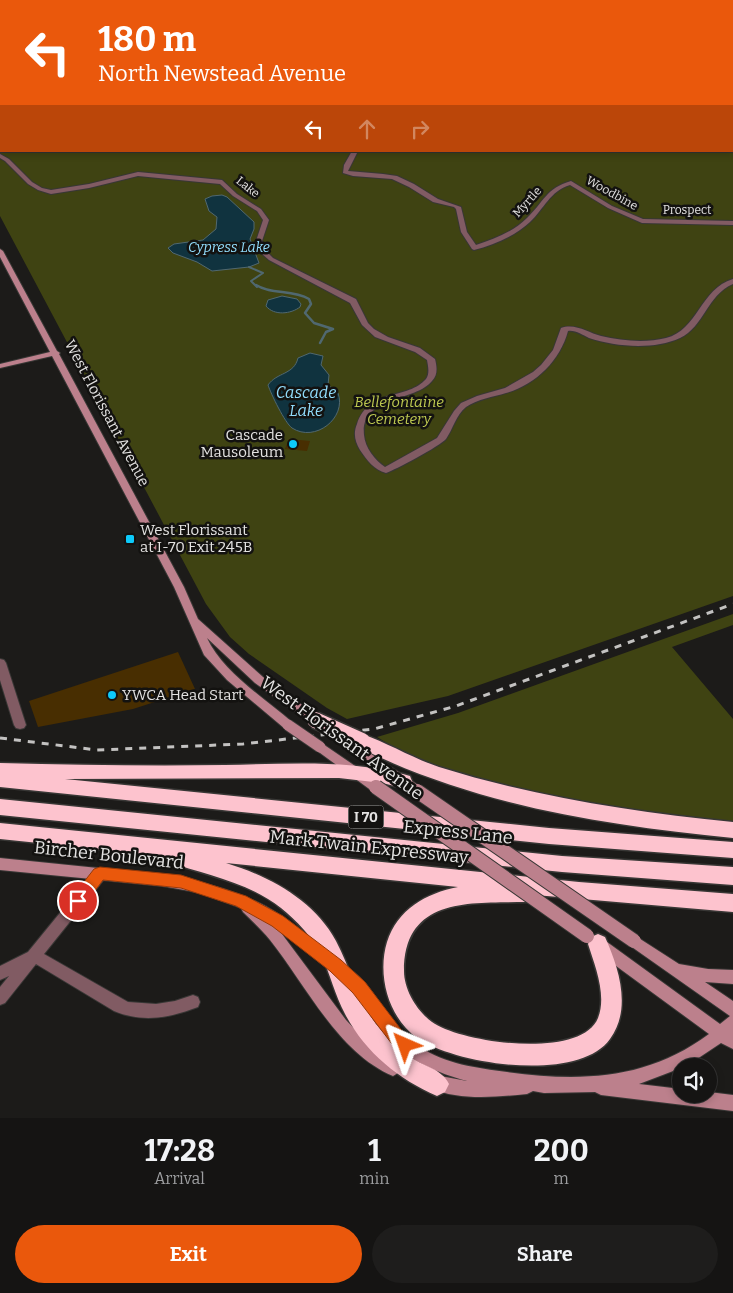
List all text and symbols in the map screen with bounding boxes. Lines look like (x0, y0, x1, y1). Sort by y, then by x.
text: 180 m (98, 18, 196, 60)
icon: left (15, 20, 80, 85)
text: North Newstead Avenue (98, 60, 346, 87)
icon: left (300, 115, 328, 143)
icon: ahead (353, 115, 381, 143)
icon: right (406, 115, 434, 143)
street label: Lake (233, 173, 263, 201)
street label: Woodbine (584, 173, 640, 213)
street label: Myrtle (510, 184, 544, 220)
street label: Prospect (663, 203, 712, 217)
water label: Cypress Lake (188, 239, 270, 256)
street label: West Florissant Avenue (61, 337, 153, 489)
water label: Cascade Lake (276, 383, 336, 420)
park label: Bellefontaine Cemetery (354, 393, 444, 428)
place label: Cascade Mausoleum (200, 426, 284, 461)
marker: Cascade Mausoleum (287, 438, 299, 450)
place label: West Florissant at I-70 Exit 245B (140, 521, 252, 556)
marker: West Florissant at I-70 Exit 245B (124, 533, 136, 545)
street label: West Florissant Avenue (256, 671, 428, 805)
place label: YWCA Head Start (122, 686, 244, 704)
marker: YWCA Head Start (106, 689, 118, 701)
road number: I 70 (348, 806, 384, 829)
street label: Express Lane (402, 815, 514, 849)
street label: Mark Twain Expressway (269, 826, 470, 868)
street label: Bircher Boulevard (33, 836, 185, 874)
pin (57, 880, 99, 922)
icon: arrive (64, 887, 92, 915)
position arrow (378, 1018, 430, 1070)
map controls (672, 1058, 717, 1103)
button: sound (672, 1058, 717, 1103)
text: 17:28 (144, 1133, 215, 1169)
text: 1 (368, 1133, 381, 1169)
text: 200 (534, 1133, 589, 1169)
text: Arrival (154, 1169, 205, 1188)
text: min (359, 1169, 389, 1188)
text: m (554, 1169, 569, 1188)
button: Exit (15, 1225, 362, 1283)
button: Share (372, 1225, 718, 1283)

